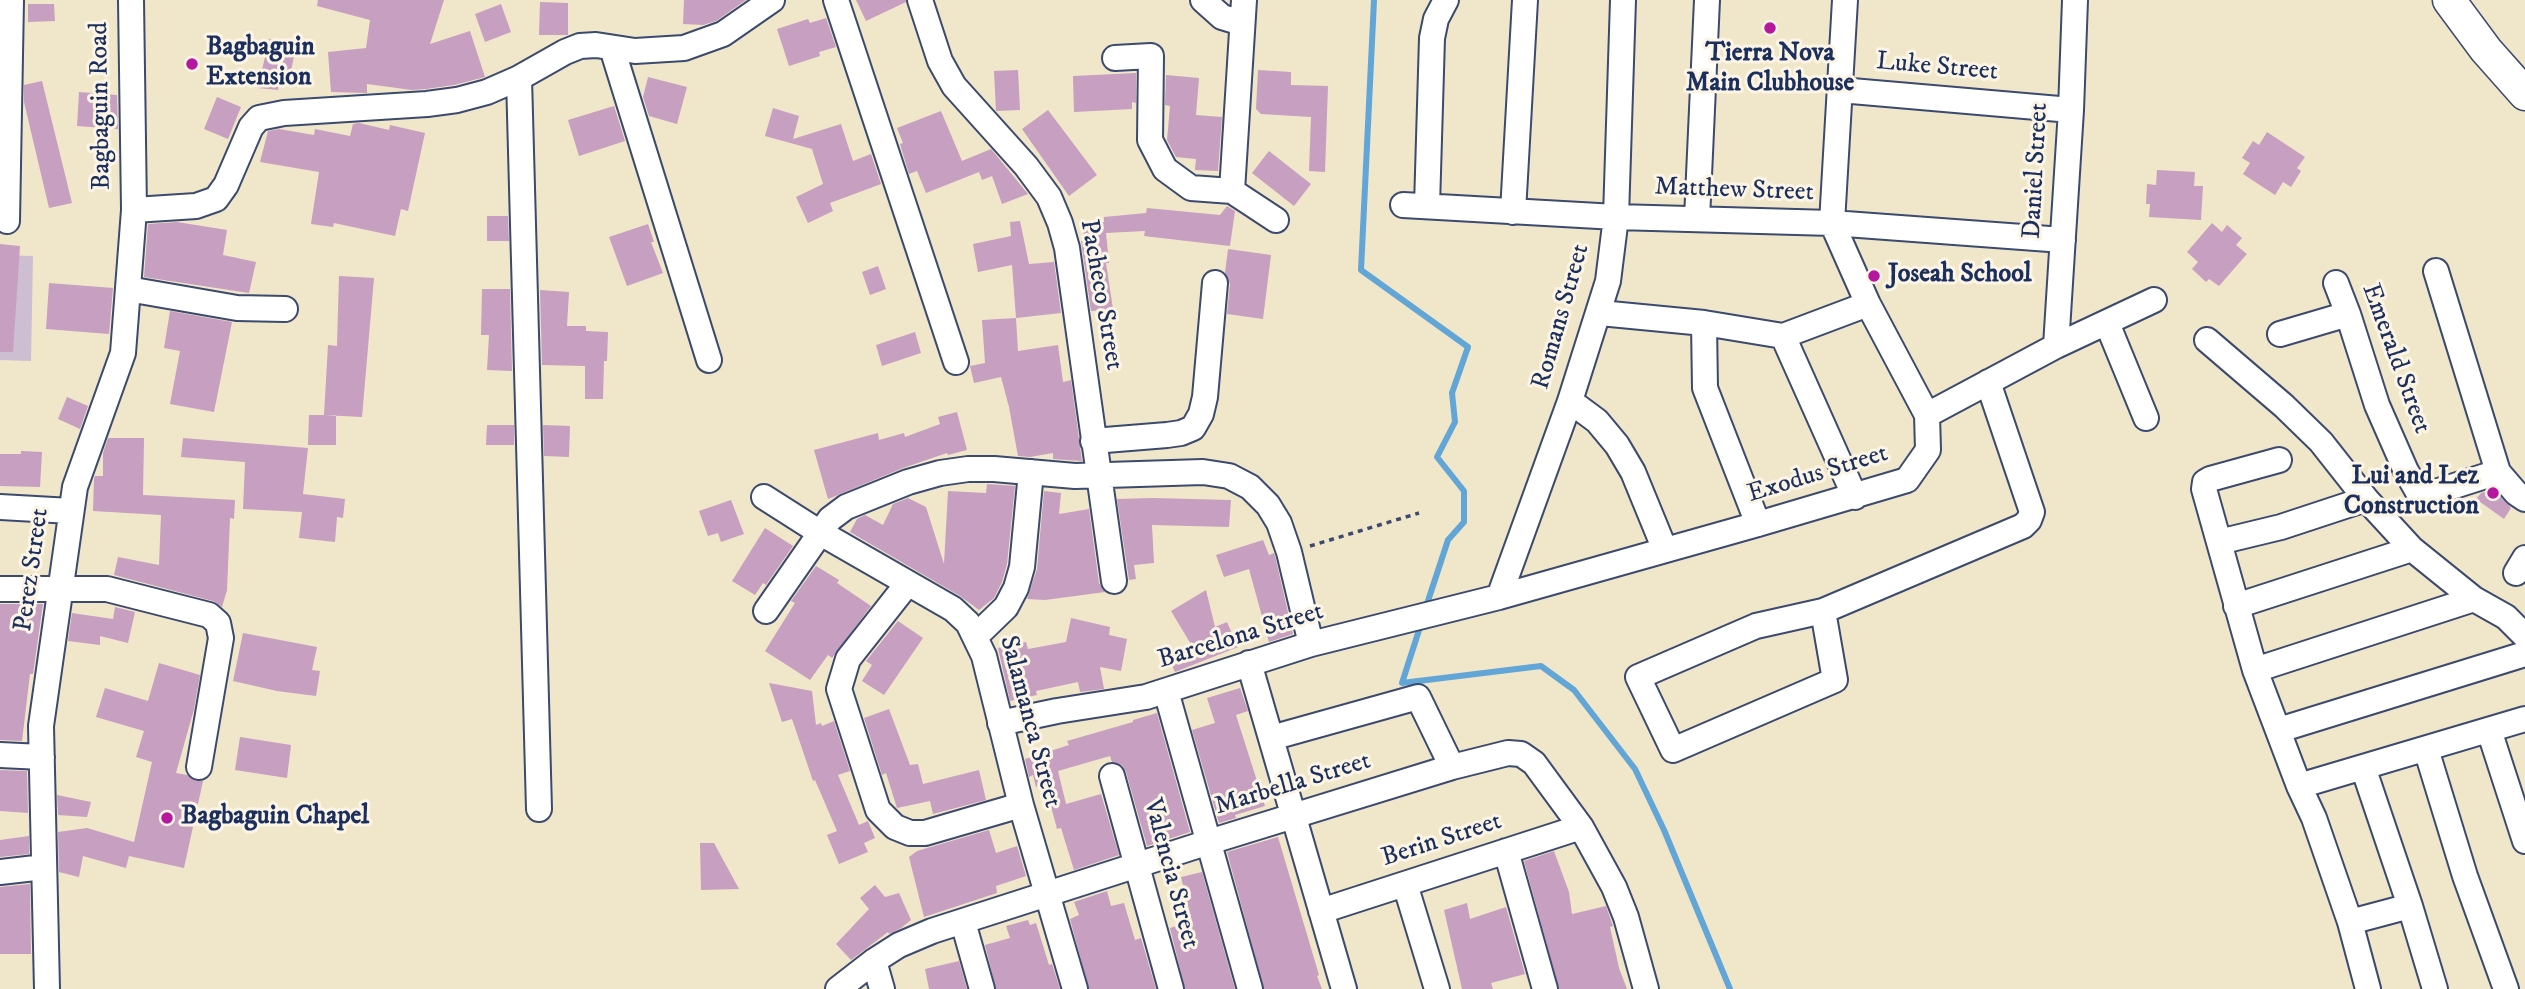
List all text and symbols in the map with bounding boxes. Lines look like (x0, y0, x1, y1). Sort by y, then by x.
marker: Tierra Nova Main Clubhouse (1762, 20, 1778, 36)
street label: Bagbaguin Road (85, 22, 119, 190)
place label: Bagbaguin Extension (206, 33, 315, 94)
place label: Tierra Nova Main Clubhouse (1686, 39, 1854, 100)
street label: Luke Street (1875, 47, 1999, 89)
marker: Bagbaguin Extension (184, 56, 200, 72)
street label: Daniel Street (2018, 102, 2056, 240)
street label: Matthew Street (1654, 173, 1814, 209)
street label: Pacheco Street (1071, 217, 1129, 373)
street label: Romans Street (1526, 241, 1598, 393)
place label: Joseah School (1888, 260, 2032, 292)
marker: Joseah School (1866, 268, 1882, 284)
street label: Emerald Street (2353, 280, 2437, 438)
street label: Exodus Street (1744, 439, 1892, 511)
place label: Lui and Lez Construction (2344, 462, 2479, 524)
marker: Lui and Lez Construction (2485, 485, 2501, 501)
street label: Perez Street (9, 506, 57, 634)
street label: Barcelona Street (1155, 597, 1327, 677)
street label: Salamanca Street (991, 633, 1067, 811)
street label: Marbella Street (1211, 747, 1375, 823)
street label: Valencia Street (1135, 796, 1205, 952)
place label: Bagbaguin Chapel (181, 802, 369, 834)
street label: Berin Street (1378, 807, 1506, 875)
marker: Bagbaguin Chapel (159, 810, 175, 826)

